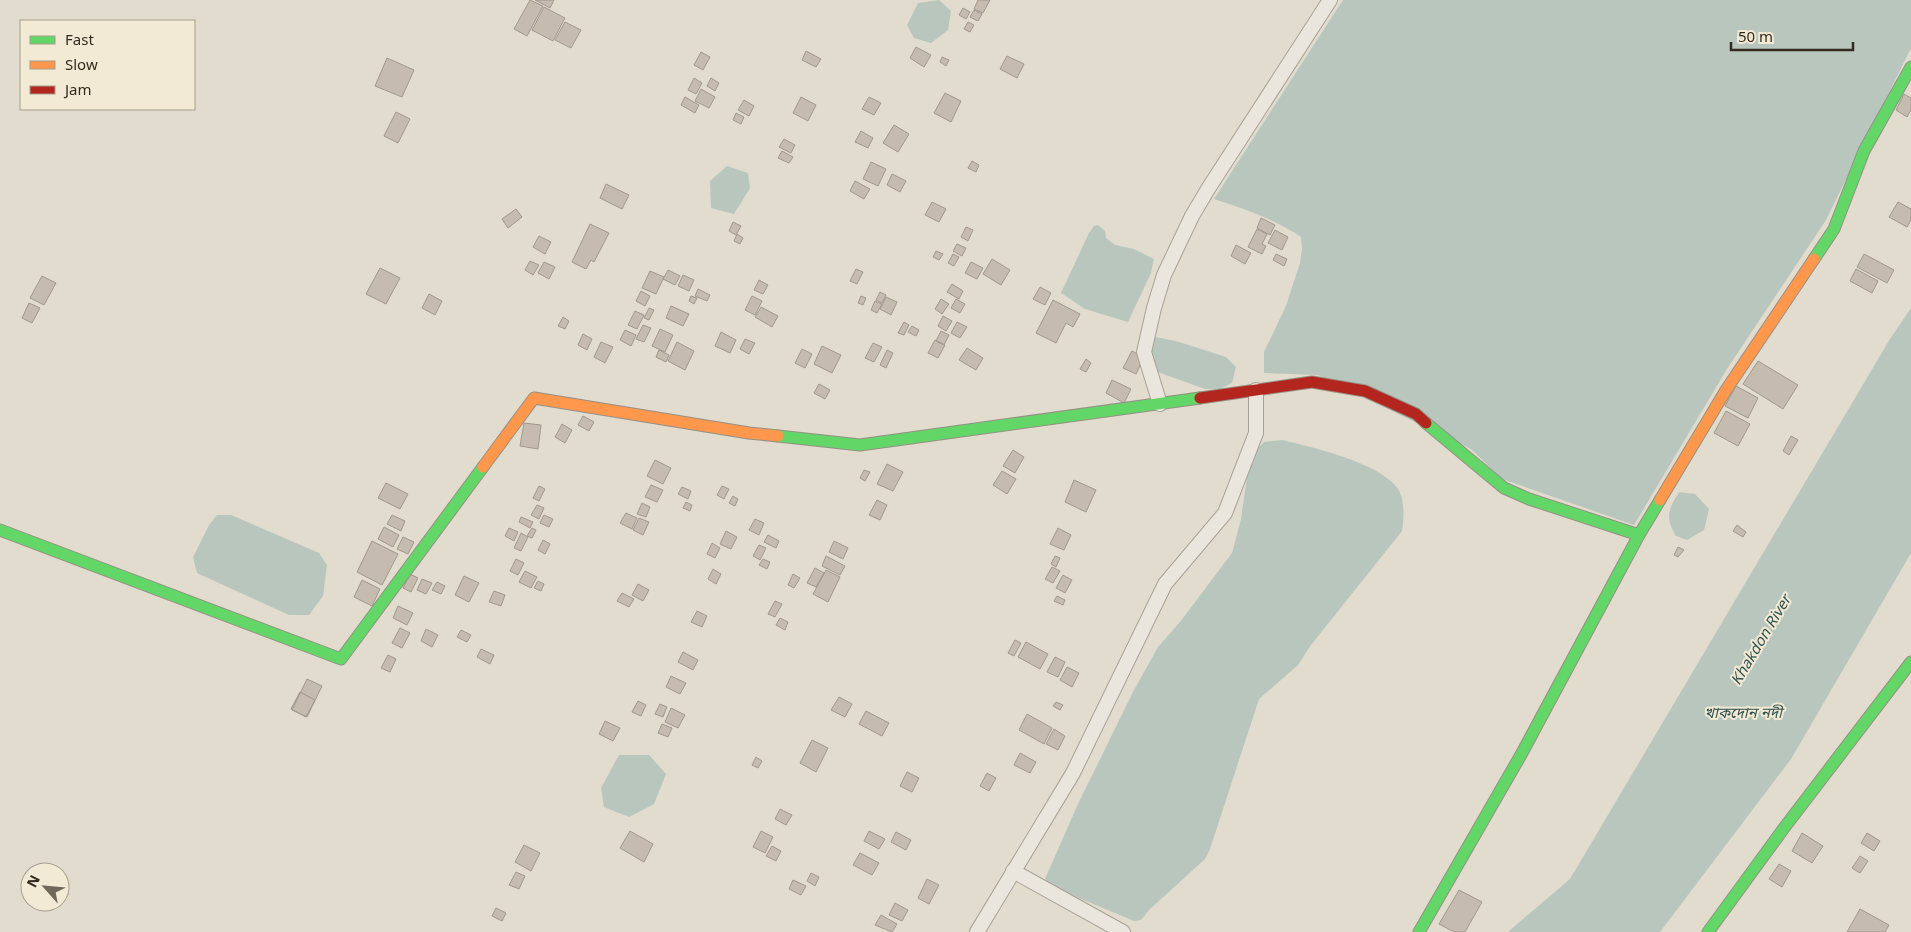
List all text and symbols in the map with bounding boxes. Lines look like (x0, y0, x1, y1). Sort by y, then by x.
legend (20, 20, 195, 110)
scale bar (1731, 20, 1854, 52)
text: 50 m (1738, 28, 1773, 48)
text: Fast (65, 31, 94, 51)
text: Slow (65, 56, 98, 76)
text: Jam (63, 81, 92, 101)
water label: Khakdon River (1727, 590, 1798, 689)
water label: খাকদোন নদী (1704, 704, 1785, 724)
north arrow (20, 862, 70, 912)
text: N (24, 872, 46, 891)

